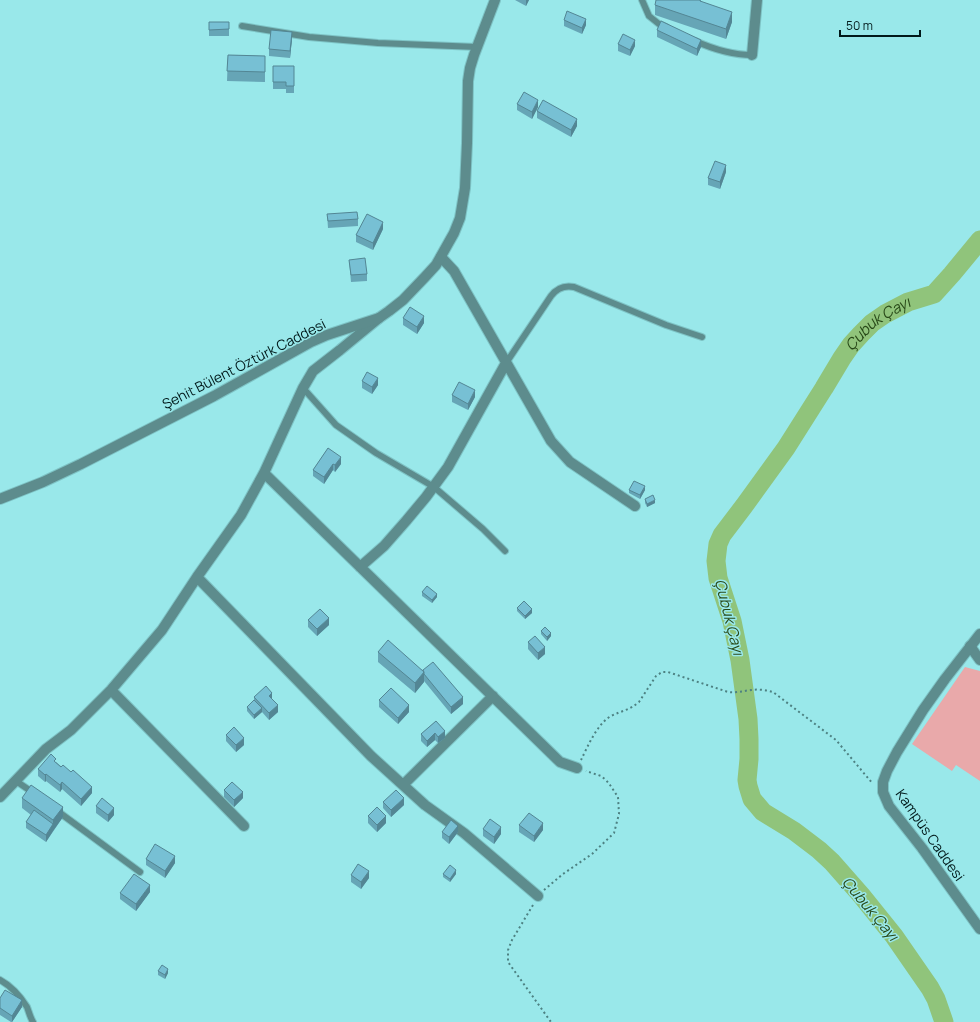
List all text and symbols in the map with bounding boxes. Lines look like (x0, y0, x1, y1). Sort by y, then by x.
scale bar (840, 12, 920, 38)
text: 50 m (846, 17, 873, 34)
water label: Çubuk Çayı (840, 291, 915, 355)
street label: Şehit Bülent Öztürk Caddesi (159, 314, 329, 413)
water label: Çubuk Çayı (710, 577, 749, 659)
street label: Kampüs Caddesi (892, 785, 969, 884)
water label: Çubuk Çayı (837, 872, 904, 946)

